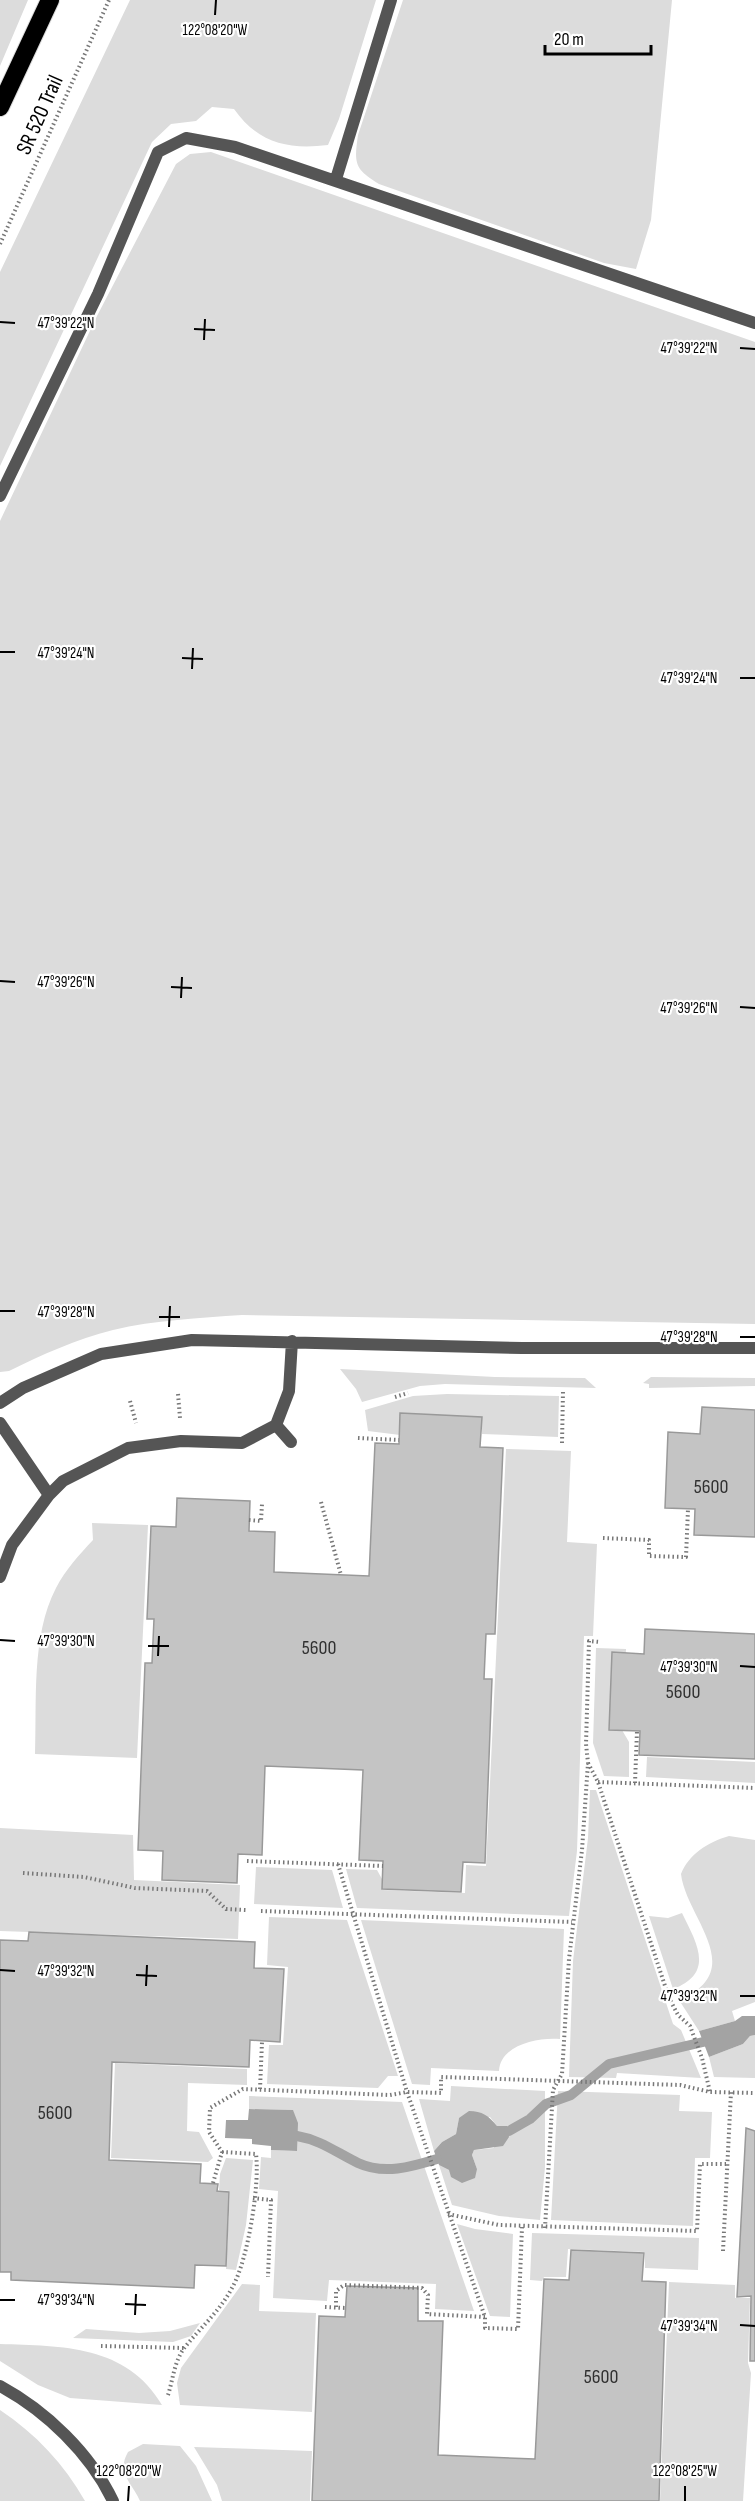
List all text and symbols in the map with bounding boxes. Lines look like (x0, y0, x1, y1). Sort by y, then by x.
scale bar (545, 18, 652, 56)
text: 122°08'20"W (183, 21, 248, 40)
text: 20 m (554, 29, 584, 50)
street label: SR 520 Trail (11, 71, 69, 159)
text: 47°39'22"N (38, 314, 94, 333)
text: 47°39'22"N (661, 339, 717, 358)
text: 47°39'24"N (38, 644, 94, 663)
text: 47°39'24"N (661, 669, 717, 688)
text: 47°39'26"N (37, 973, 95, 992)
text: 47°39'26"N (660, 999, 718, 1018)
text: 47°39'28"N (37, 1303, 95, 1322)
text: 47°39'28"N (660, 1328, 718, 1347)
house number: 5600 (694, 1475, 728, 1499)
text: 47°39'30"N (37, 1632, 95, 1651)
house number: 5600 (302, 1636, 336, 1660)
text: 47°39'30"N (660, 1658, 718, 1677)
house number: 5600 (666, 1680, 700, 1704)
text: 47°39'32"N (38, 1962, 95, 1981)
text: 47°39'32"N (661, 1987, 718, 2006)
house number: 5600 (38, 2101, 72, 2125)
text: 47°39'34"N (37, 2291, 95, 2310)
text: 47°39'34"N (660, 2317, 718, 2336)
house number: 5600 (584, 2365, 618, 2389)
text: 122°08'20"W (97, 2462, 162, 2481)
text: 122°08'25"W (653, 2462, 717, 2481)

